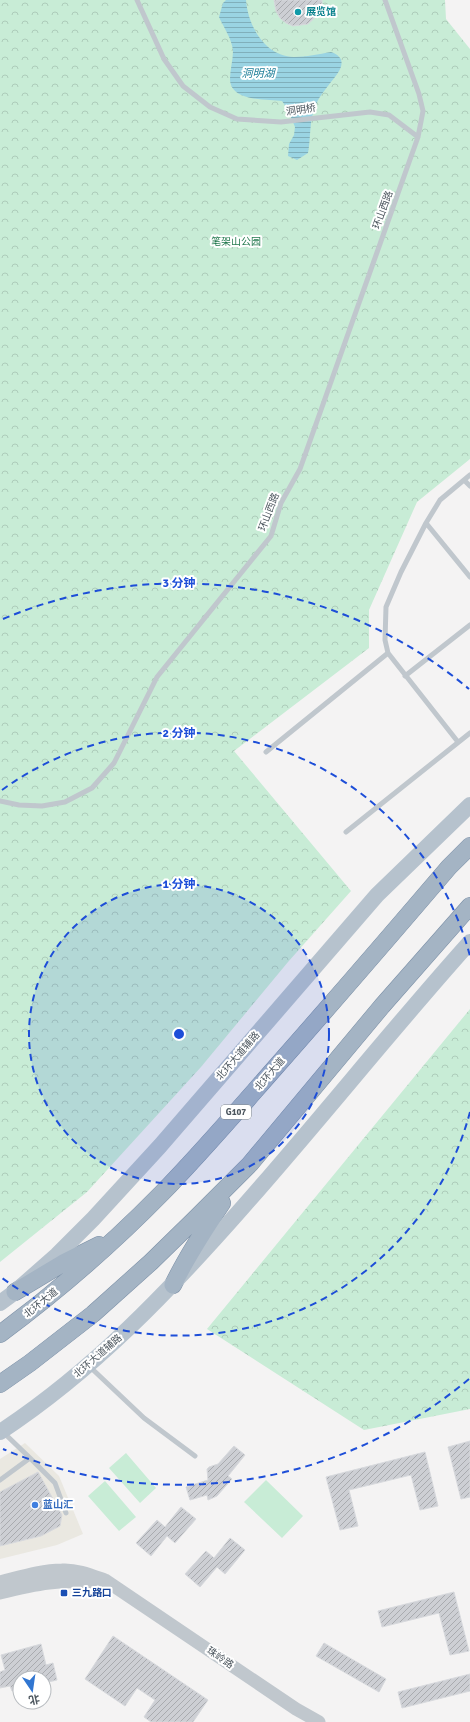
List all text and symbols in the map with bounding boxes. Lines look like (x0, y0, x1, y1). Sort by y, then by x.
place label: 展览馆 (306, 5, 336, 18)
marker: 展览馆 (293, 7, 303, 17)
water label: 洞明湖 (242, 67, 276, 80)
street label: 洞明桥 (285, 102, 317, 118)
street label: 环山西路 (371, 189, 395, 231)
park label: 笔架山公园 (211, 236, 261, 248)
street label: 环山西路 (256, 491, 282, 533)
text: 3 分钟 (162, 576, 196, 591)
text: 2 分钟 (162, 726, 196, 741)
text: 1 分钟 (162, 877, 196, 892)
centre of rings (172, 1027, 186, 1041)
street label: 北环大道辅路 (214, 1029, 262, 1083)
street label: 北环大道 (252, 1055, 288, 1093)
road number: G107 (221, 1105, 251, 1119)
street label: 北环大道 (22, 1286, 60, 1320)
street label: 北环大道辅路 (71, 1332, 125, 1380)
place label: 蓝山汇 (43, 1499, 73, 1511)
marker: 蓝山汇 (30, 1500, 40, 1510)
place label: 三九路口 (72, 1587, 112, 1599)
marker: 三九路口 (59, 1588, 69, 1598)
street label: 珠岭路 (204, 1645, 236, 1671)
north arrow (12, 1670, 52, 1710)
text: 北 (27, 1692, 41, 1707)

